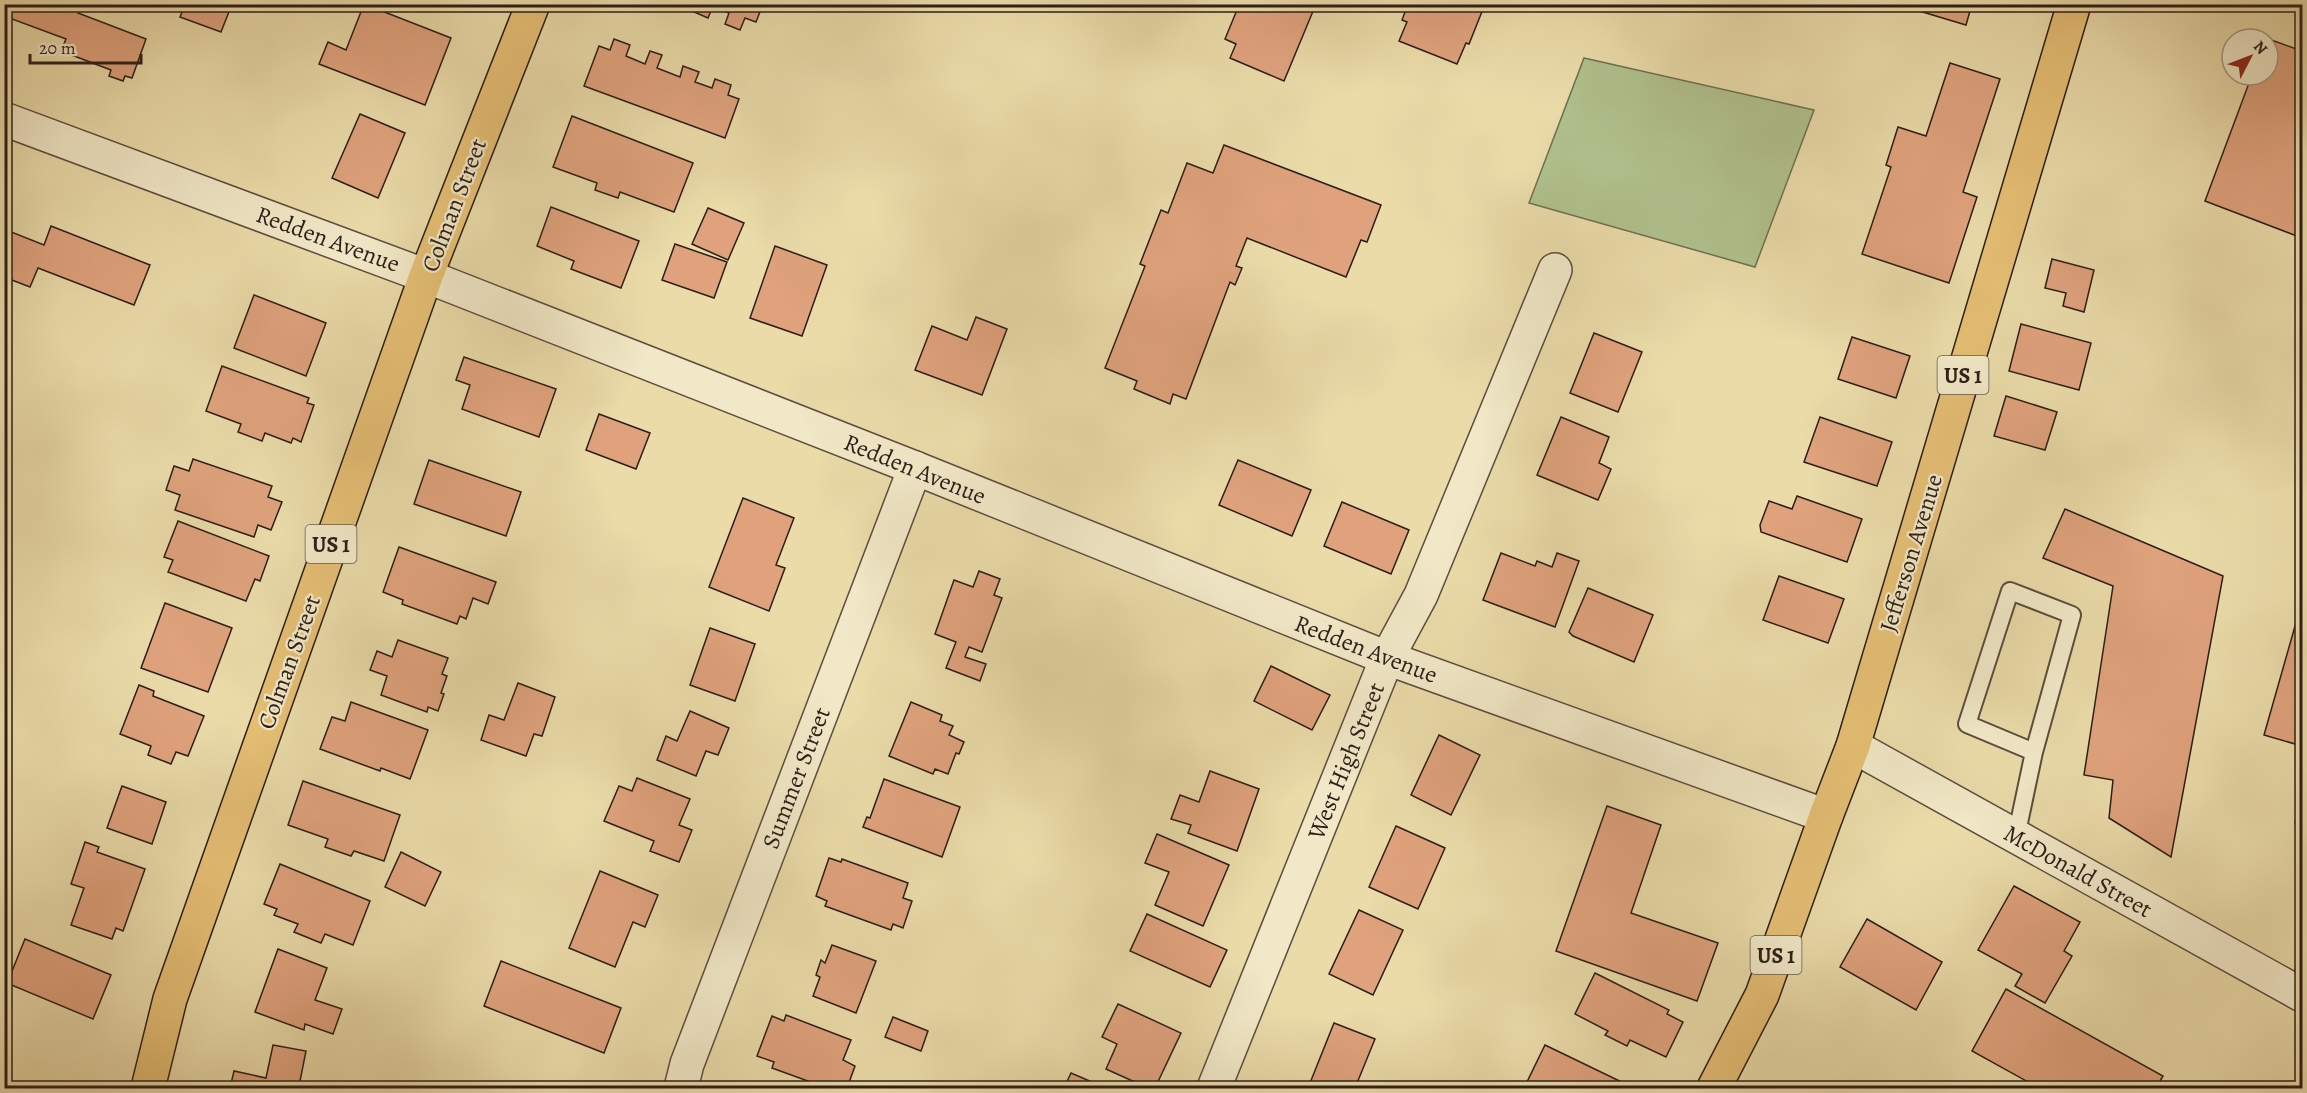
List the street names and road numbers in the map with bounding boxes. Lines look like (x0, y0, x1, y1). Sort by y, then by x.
street label: Colman Street (414, 134, 494, 276)
street label: Redden Avenue (252, 198, 404, 280)
road number: US 1 (1938, 356, 1988, 394)
street label: Redden Avenue (839, 426, 991, 512)
street label: Jefferson Avenue (1872, 470, 1950, 636)
road number: US 1 (306, 525, 356, 563)
street label: Colman Street (250, 590, 328, 733)
street label: Redden Avenue (1290, 607, 1442, 691)
street label: West High Street (1300, 678, 1392, 845)
street label: Summer Street (754, 702, 838, 853)
street label: McDonald Street (1998, 817, 2158, 925)
road number: US 1 (1750, 936, 1802, 974)

